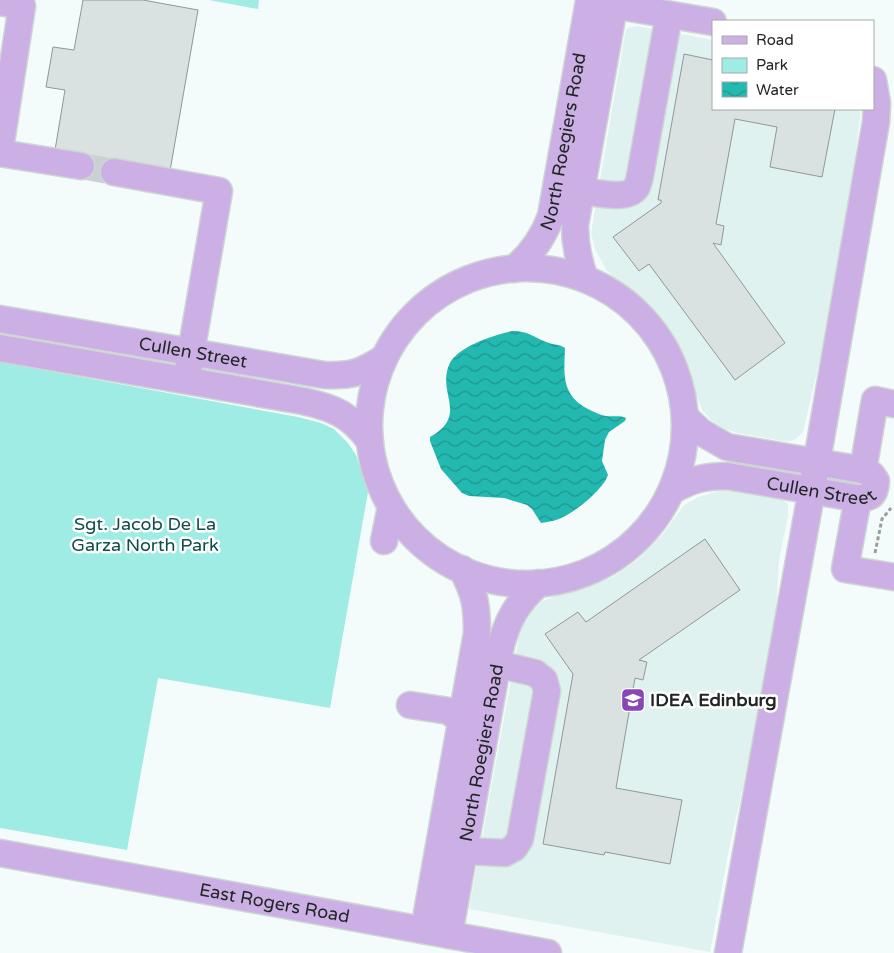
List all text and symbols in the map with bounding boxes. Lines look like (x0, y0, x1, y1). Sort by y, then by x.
legend (712, 20, 874, 110)
text: Road (756, 31, 794, 49)
street label: North Roegiers Road (535, 51, 591, 234)
text: Park (756, 56, 788, 74)
text: Water (756, 81, 799, 99)
street label: Cullen Street (137, 332, 249, 373)
street label: Cullen Street (765, 472, 881, 509)
park label: Sgt. Jacob De La Garza North Park (71, 513, 219, 556)
street label: North Roegiers Road (455, 662, 508, 843)
school or university icon: IDEA Edinburg (620, 687, 646, 713)
place label: IDEA Edinburg (650, 689, 777, 711)
street label: East Rogers Road (197, 879, 351, 928)

